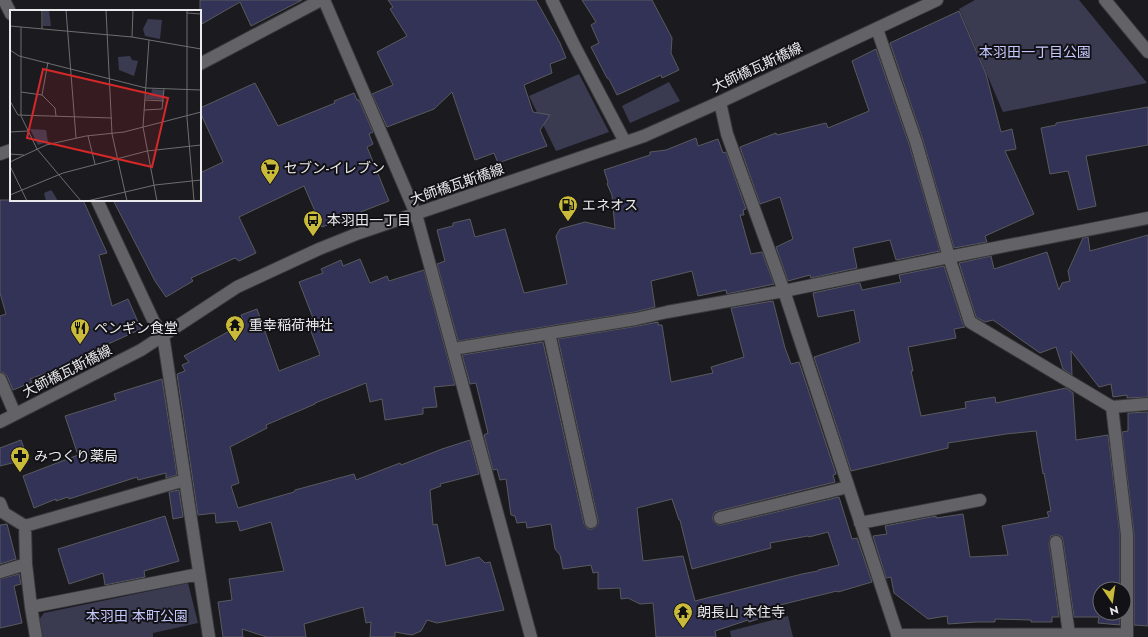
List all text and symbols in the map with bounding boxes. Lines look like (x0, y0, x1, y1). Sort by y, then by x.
inset map (10, 10, 201, 201)
street label: 大師橋瓦斯橋線 (708, 37, 806, 97)
park label: 本羽田一丁目公園 (979, 42, 1091, 62)
supermarket icon: セブン-イレブン (259, 157, 281, 185)
place label: セブン-イレブン (284, 158, 385, 178)
street label: 大師橋瓦斯橋線 (407, 159, 507, 209)
fuel station icon: エネオス (557, 194, 579, 222)
place label: エネオス (582, 195, 638, 215)
bus stop icon: 本羽田一丁目 (302, 209, 324, 237)
place label: 本羽田一丁目 (327, 210, 411, 230)
temple icon: 重幸稲荷神社 (224, 314, 246, 342)
place label: 重幸稲荷神社 (249, 315, 333, 335)
restaurant icon: ペンギン食堂 (69, 317, 91, 345)
place label: ペンギン食堂 (94, 318, 178, 338)
street label: 大師橋瓦斯橋線 (19, 340, 115, 402)
pharmacy icon: みつくり薬局 (9, 445, 31, 473)
place label: みつくり薬局 (34, 446, 118, 466)
north arrow (1092, 581, 1132, 621)
temple icon: 朗長山 本住寺 (672, 601, 694, 629)
place label: 朗長山 本住寺 (697, 602, 785, 622)
text: N (1108, 602, 1120, 620)
park label: 本羽田 本町公園 (86, 606, 188, 626)

